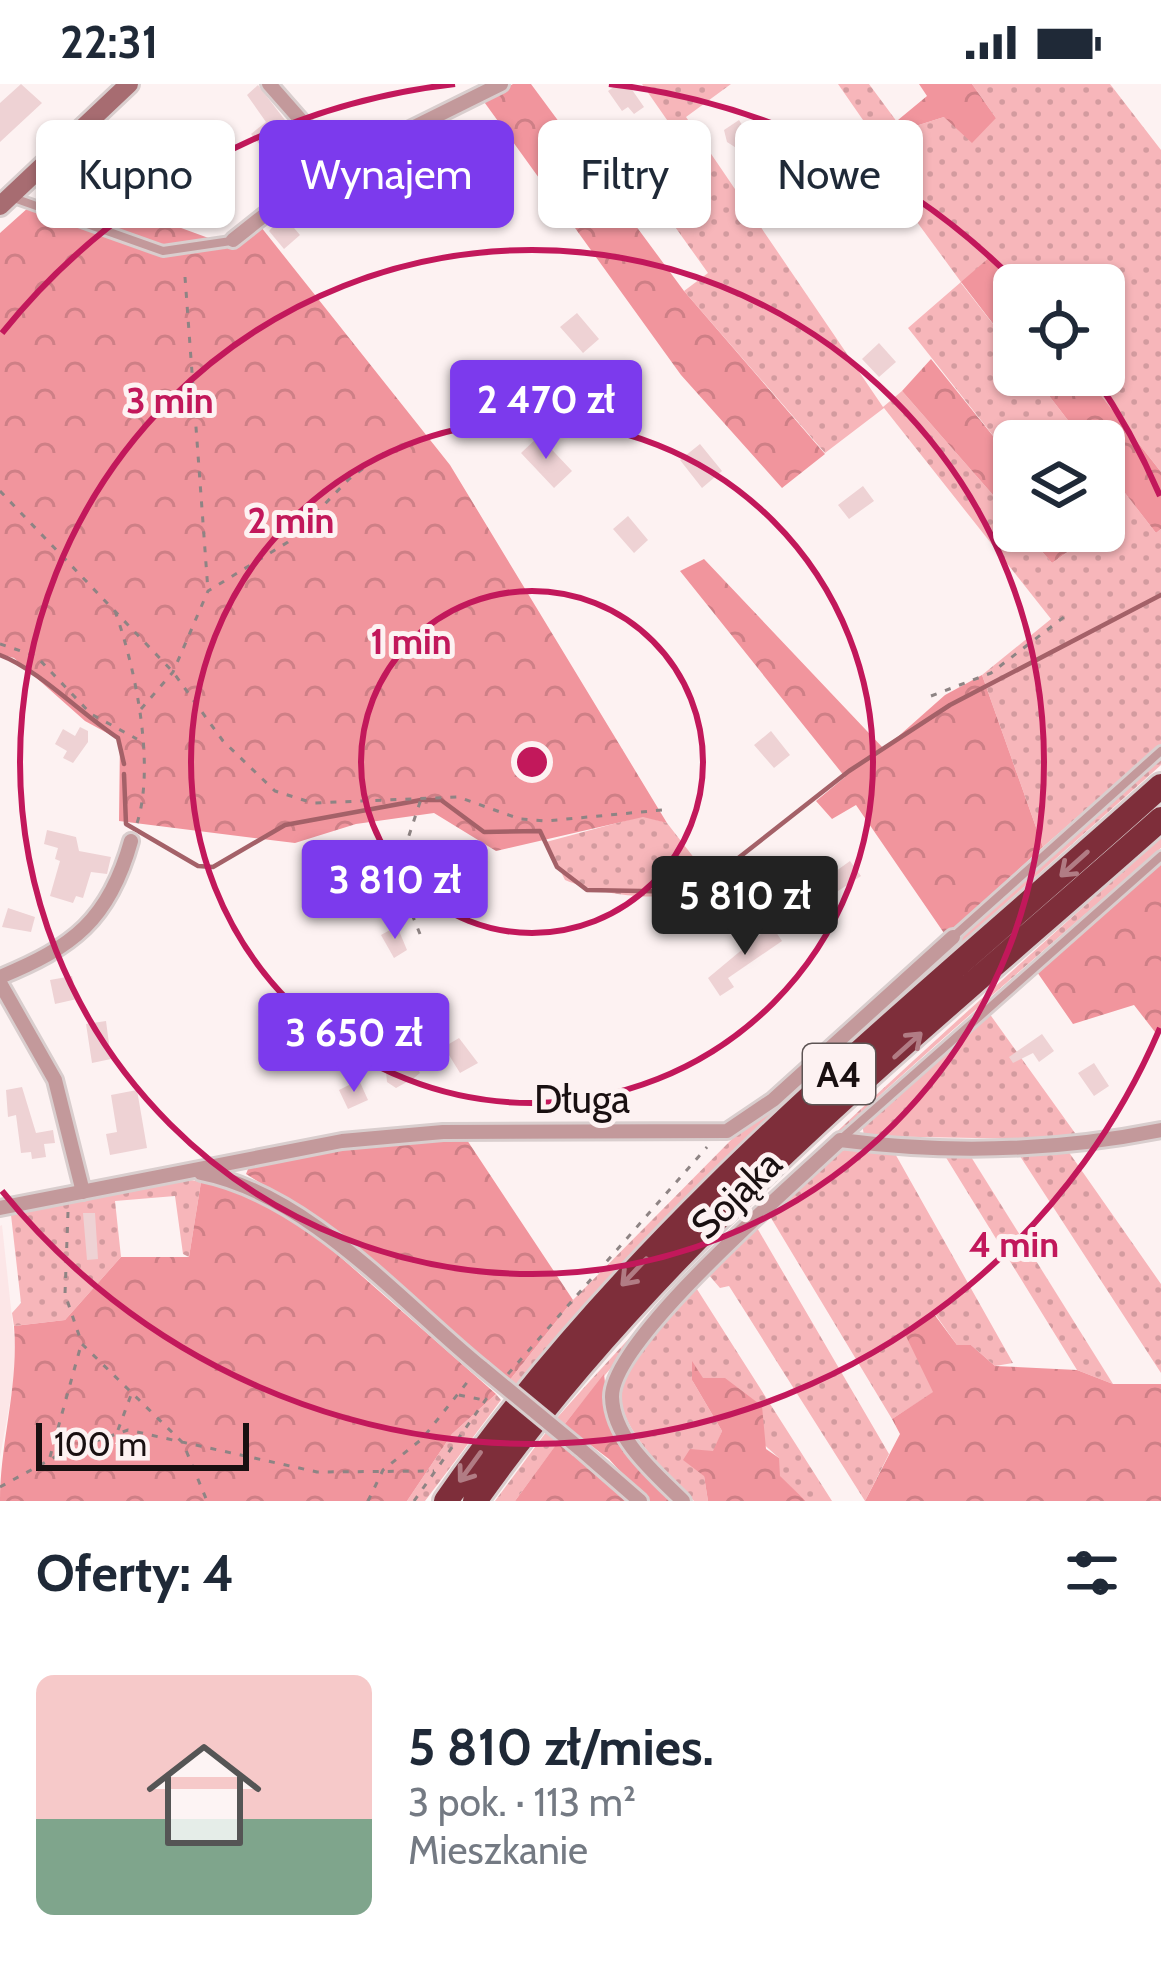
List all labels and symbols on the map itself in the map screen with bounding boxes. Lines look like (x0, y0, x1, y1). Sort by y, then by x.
pin: 2 470 zł (422, 360, 670, 462)
text: 3 min (126, 378, 214, 422)
text: 2 min (248, 498, 334, 542)
text: 1 min (370, 619, 452, 663)
centre of rings (511, 741, 553, 783)
pin: 3 810 zł (271, 840, 519, 942)
one-way arrow (1059, 850, 1089, 877)
pin: 5 810 zł (621, 856, 869, 958)
pin: 3 650 zł (230, 993, 478, 1095)
one-way arrow (892, 1032, 922, 1059)
road number: A4 (803, 1044, 875, 1104)
street label: Długa (534, 1075, 630, 1123)
street label: Sojąka (681, 1139, 791, 1249)
text: 4 min (969, 1222, 1059, 1266)
one-way arrow (620, 1256, 649, 1286)
scale bar (36, 1417, 249, 1470)
one-way arrow (458, 1450, 484, 1483)

